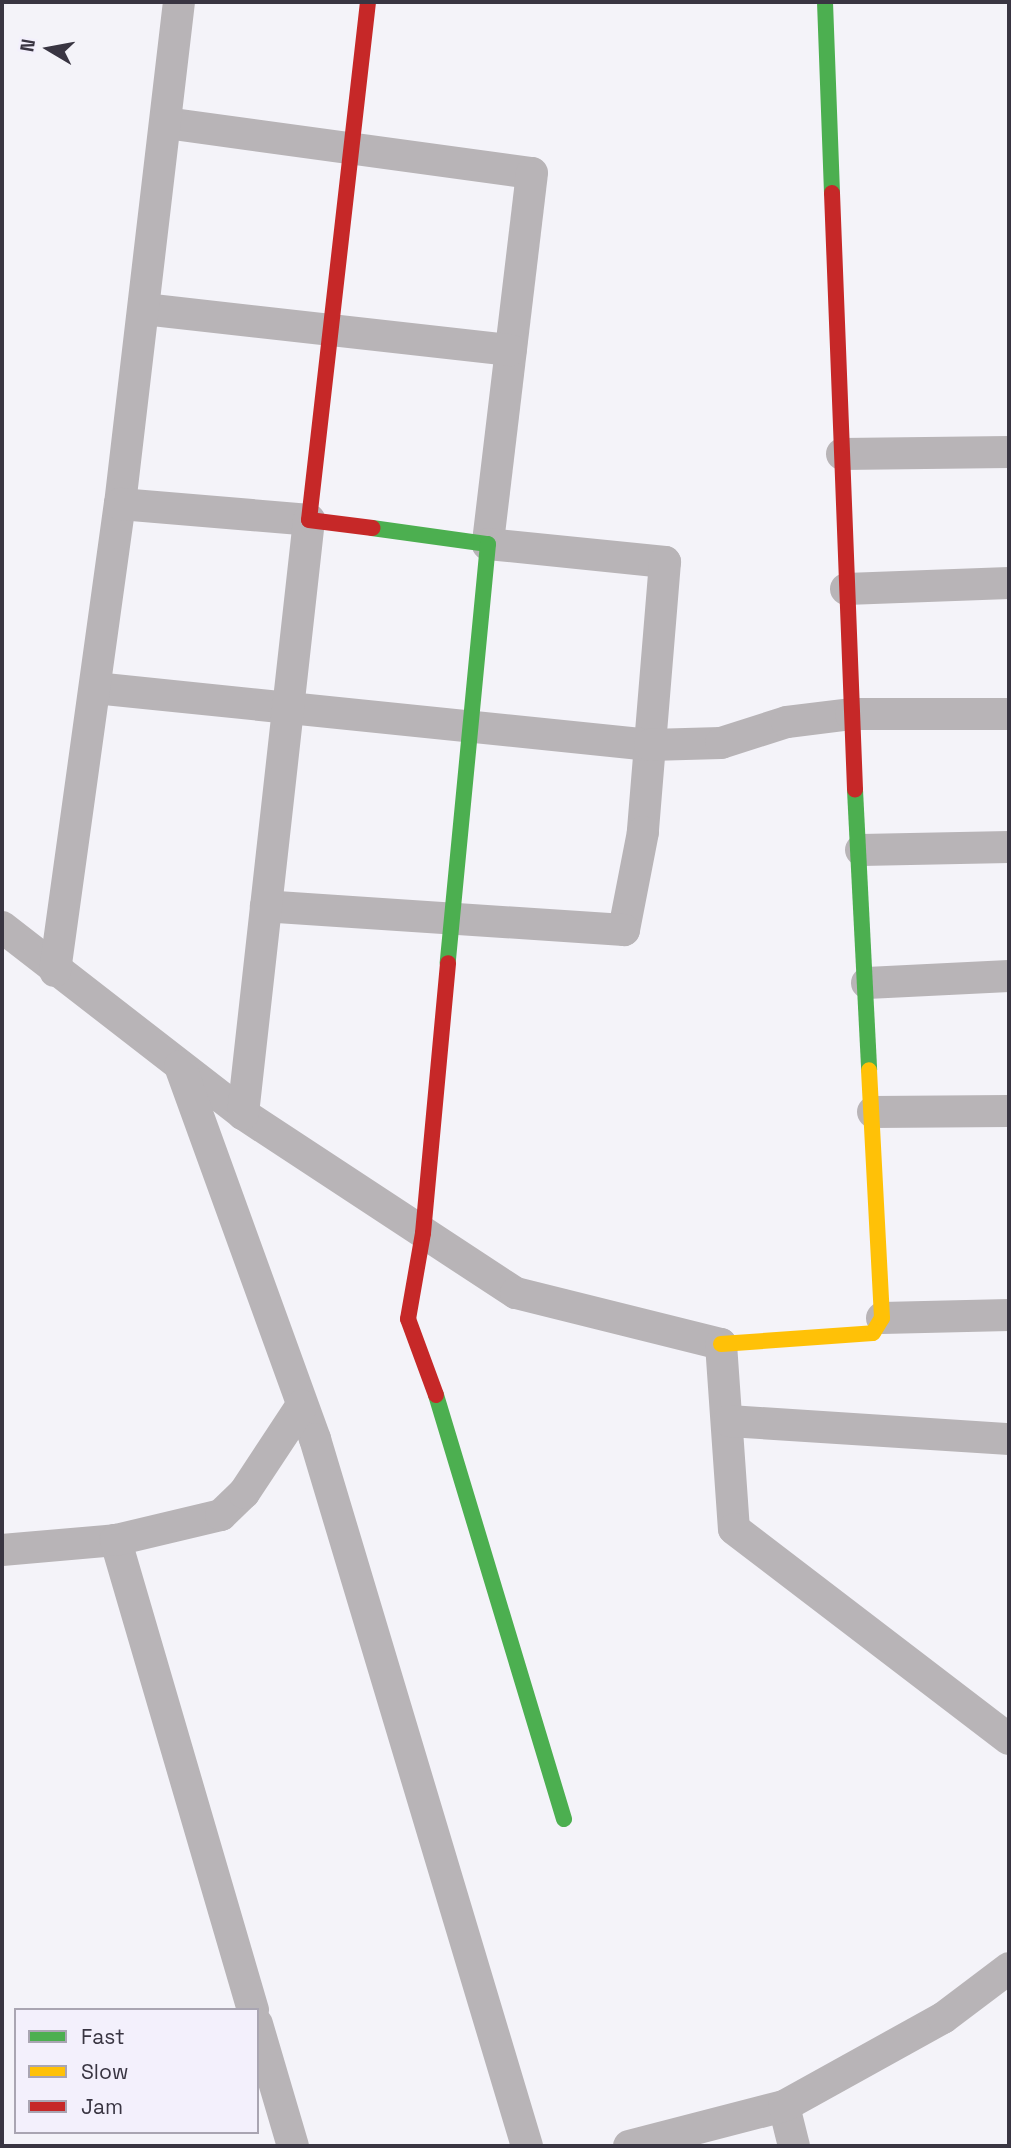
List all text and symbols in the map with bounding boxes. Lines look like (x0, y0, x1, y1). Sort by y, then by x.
north arrow (14, 14, 84, 84)
text: N (14, 37, 41, 54)
legend (14, 2008, 259, 2134)
text: Fast (81, 2023, 125, 2050)
text: Slow (81, 2058, 129, 2085)
text: Jam (81, 2093, 123, 2120)

